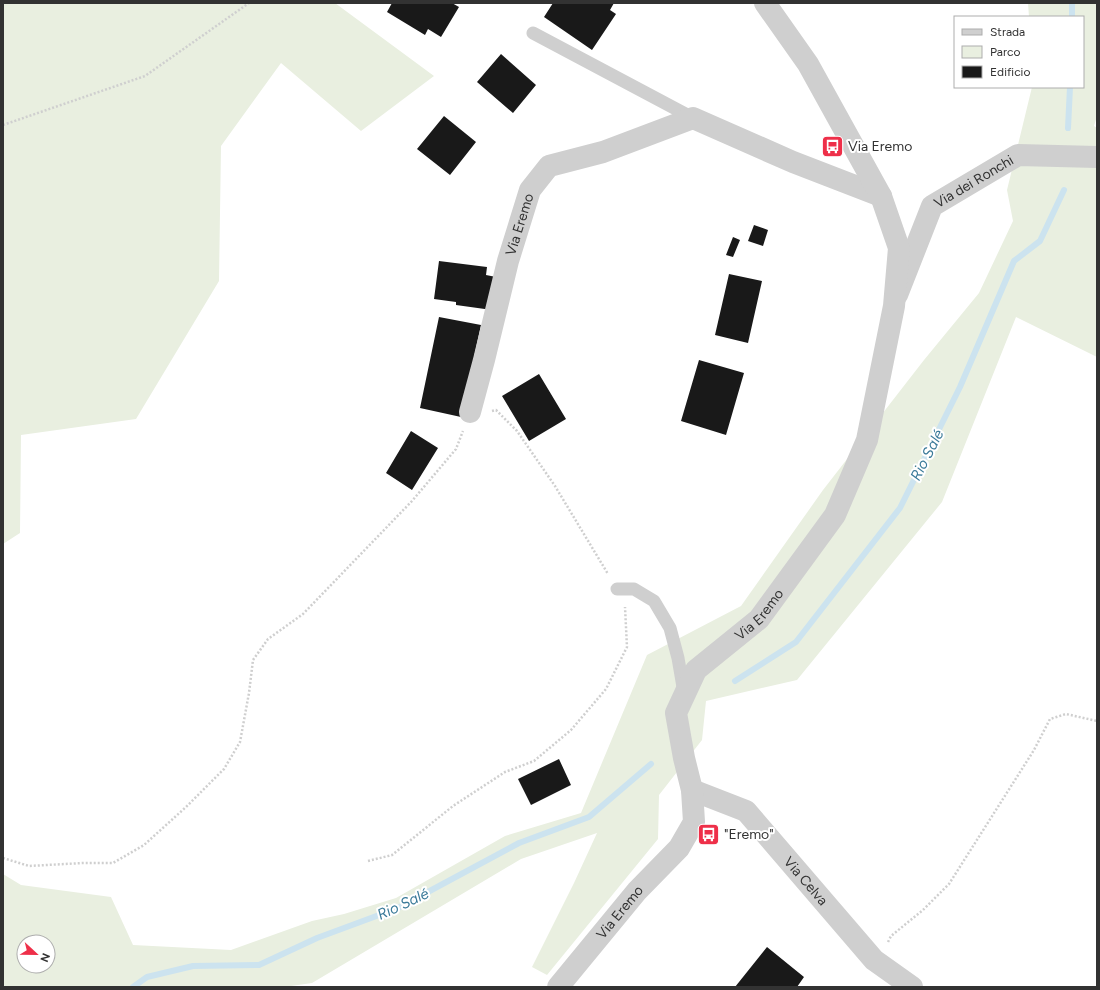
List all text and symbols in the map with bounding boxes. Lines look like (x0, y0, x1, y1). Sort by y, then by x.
legend (954, 16, 1084, 88)
text: Strada (990, 25, 1025, 39)
text: Parco (990, 45, 1020, 59)
text: Edificio (990, 65, 1030, 79)
bus stop icon: Via Eremo (820, 133, 846, 159)
place label: Via Eremo (848, 138, 912, 155)
street label: Via dei Ronchi (931, 151, 1016, 211)
street label: Via Eremo (502, 191, 537, 258)
water label: Rio Salé (907, 426, 947, 484)
street label: Via Eremo (731, 585, 787, 644)
bus stop icon: "Eremo" (695, 821, 721, 847)
place label: "Eremo" (724, 826, 774, 843)
street label: Via Celva (780, 853, 832, 909)
street label: Via Eremo (593, 882, 646, 942)
water label: Rio Salé (374, 884, 432, 924)
north arrow (16, 934, 56, 974)
text: N (37, 951, 52, 964)

